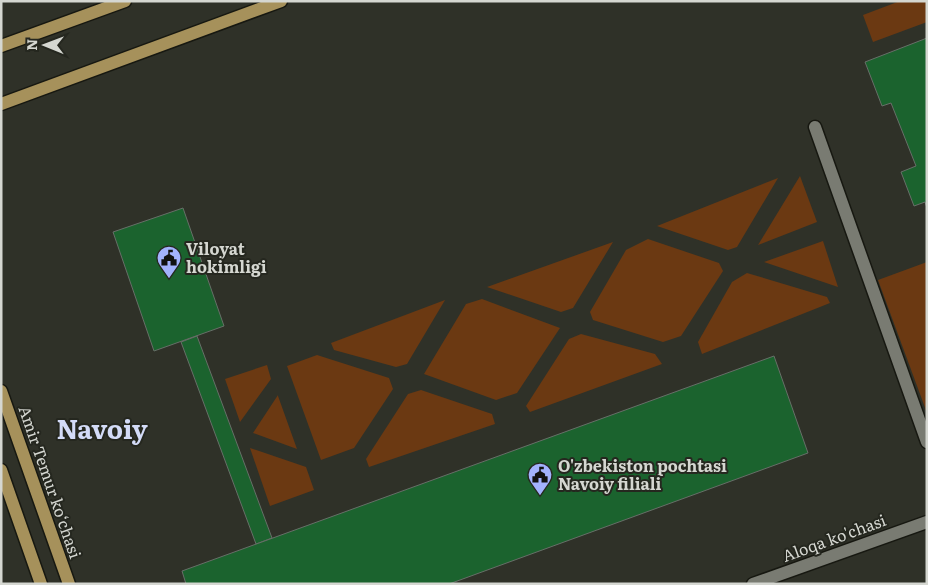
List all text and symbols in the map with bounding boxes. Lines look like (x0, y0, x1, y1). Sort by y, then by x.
north arrow (20, 20, 70, 70)
text: N (21, 38, 41, 51)
place label: Viloyat hokimligi (186, 236, 267, 278)
public building icon: Viloyat hokimligi (156, 245, 182, 279)
street label: Amir Temur ko‘chasi (14, 402, 88, 561)
district label: Navoiy (56, 408, 148, 447)
place label: O'zbekiston pochtasi Navoiy filiali (558, 453, 727, 495)
public building icon: O'zbekiston pochtasi Navoiy filiali (527, 462, 553, 496)
street label: Aloqa ko'chasi (778, 507, 889, 567)

